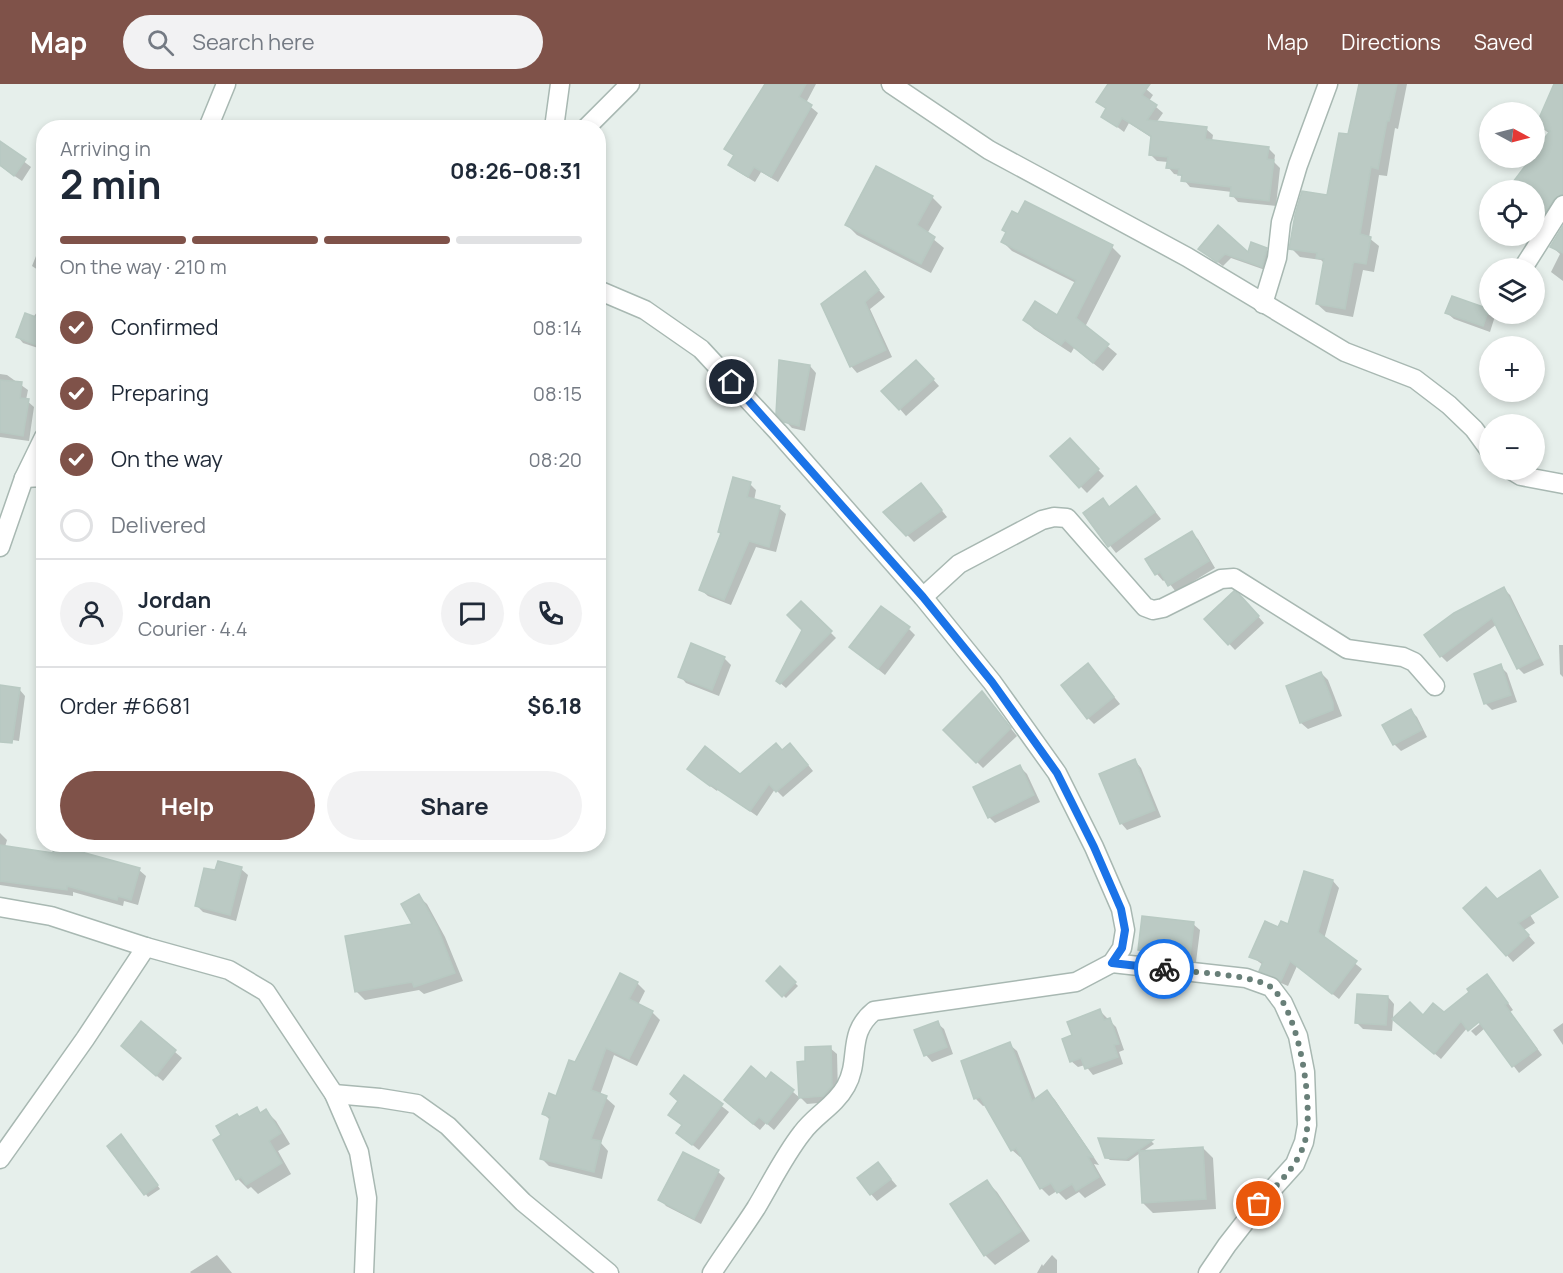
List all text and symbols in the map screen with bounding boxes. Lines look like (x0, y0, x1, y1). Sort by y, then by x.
search box (123, 15, 543, 69)
text: Map (30, 23, 87, 61)
icon: search (144, 26, 177, 59)
text: Search here (192, 27, 315, 57)
text: Map (1267, 28, 1308, 56)
text: Directions (1341, 28, 1441, 56)
text: Saved (1474, 28, 1533, 56)
north arrow (1479, 102, 1545, 168)
map controls (1479, 102, 1545, 480)
text: Arriving in (60, 135, 151, 162)
text: 08:26–08:31 (450, 156, 582, 186)
text: 2 min (60, 157, 161, 211)
button: locate (1479, 180, 1545, 246)
text: On the way · 210 m (60, 253, 227, 280)
button: layers (1479, 258, 1545, 324)
icon: check (60, 311, 93, 344)
text: Confirmed (111, 312, 219, 342)
text: 08:14 (533, 314, 582, 341)
button: + (1479, 336, 1545, 402)
pin (706, 356, 757, 407)
icon: home (715, 365, 748, 398)
icon: check (60, 377, 93, 410)
text: Preparing (111, 378, 209, 408)
text: 08:15 (533, 380, 582, 407)
button: − (1479, 414, 1545, 480)
icon: check (60, 443, 93, 476)
text: On the way (111, 444, 223, 474)
text: 08:20 (529, 446, 582, 473)
text: Delivered (111, 510, 206, 540)
button: person (60, 582, 123, 645)
button: chat (441, 582, 504, 645)
button: phone (519, 582, 582, 645)
text: Jordan (138, 585, 211, 615)
text: Courier · 4.4 (138, 615, 248, 642)
text: Order #6681 (60, 691, 191, 721)
text: $6.18 (527, 691, 582, 721)
button: Help (60, 771, 315, 840)
button: Share (327, 771, 582, 840)
courier (1134, 939, 1194, 999)
icon: bike (1148, 953, 1181, 986)
pin (1233, 1178, 1284, 1229)
icon: bag (1242, 1187, 1275, 1220)

